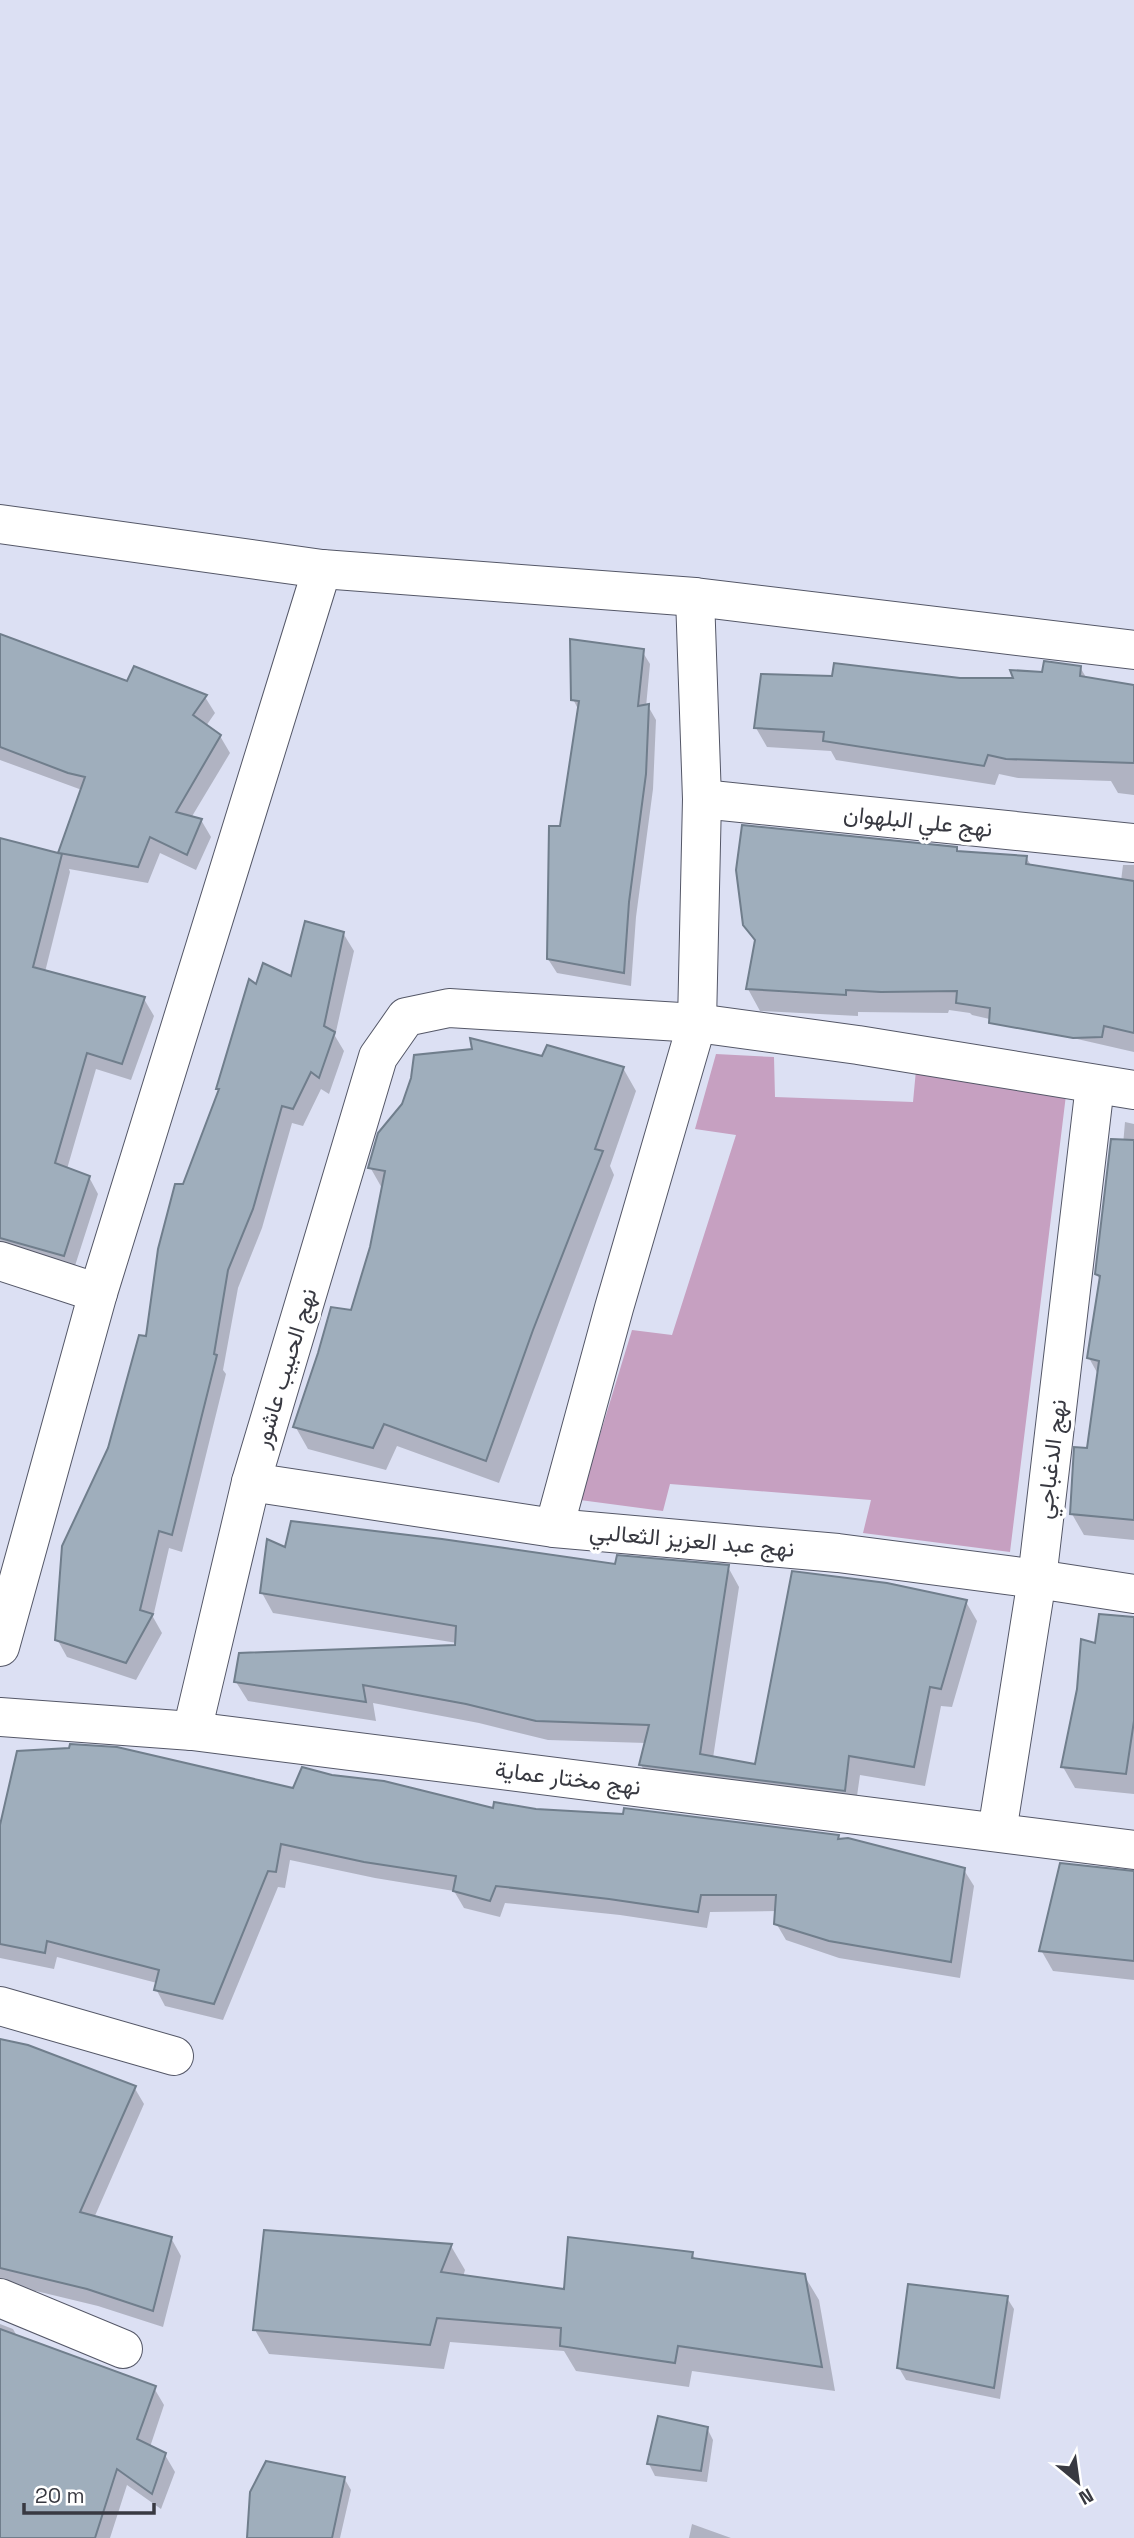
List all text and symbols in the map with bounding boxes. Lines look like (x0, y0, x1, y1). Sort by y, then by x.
street label: نهج علي البلهوان (842, 798, 994, 848)
street label: نهج الحبيب عاشور (246, 1285, 324, 1453)
street label: نهج الدغباجي (1029, 1397, 1077, 1521)
street label: نهج عبد العزيز الثعالبي (588, 1516, 796, 1568)
street label: نهج مختار عماية (493, 1754, 643, 1803)
north arrow (1043, 2447, 1113, 2517)
scale bar (24, 2472, 154, 2516)
text: 20 m (35, 2482, 85, 2509)
text: N (1074, 2482, 1098, 2510)

